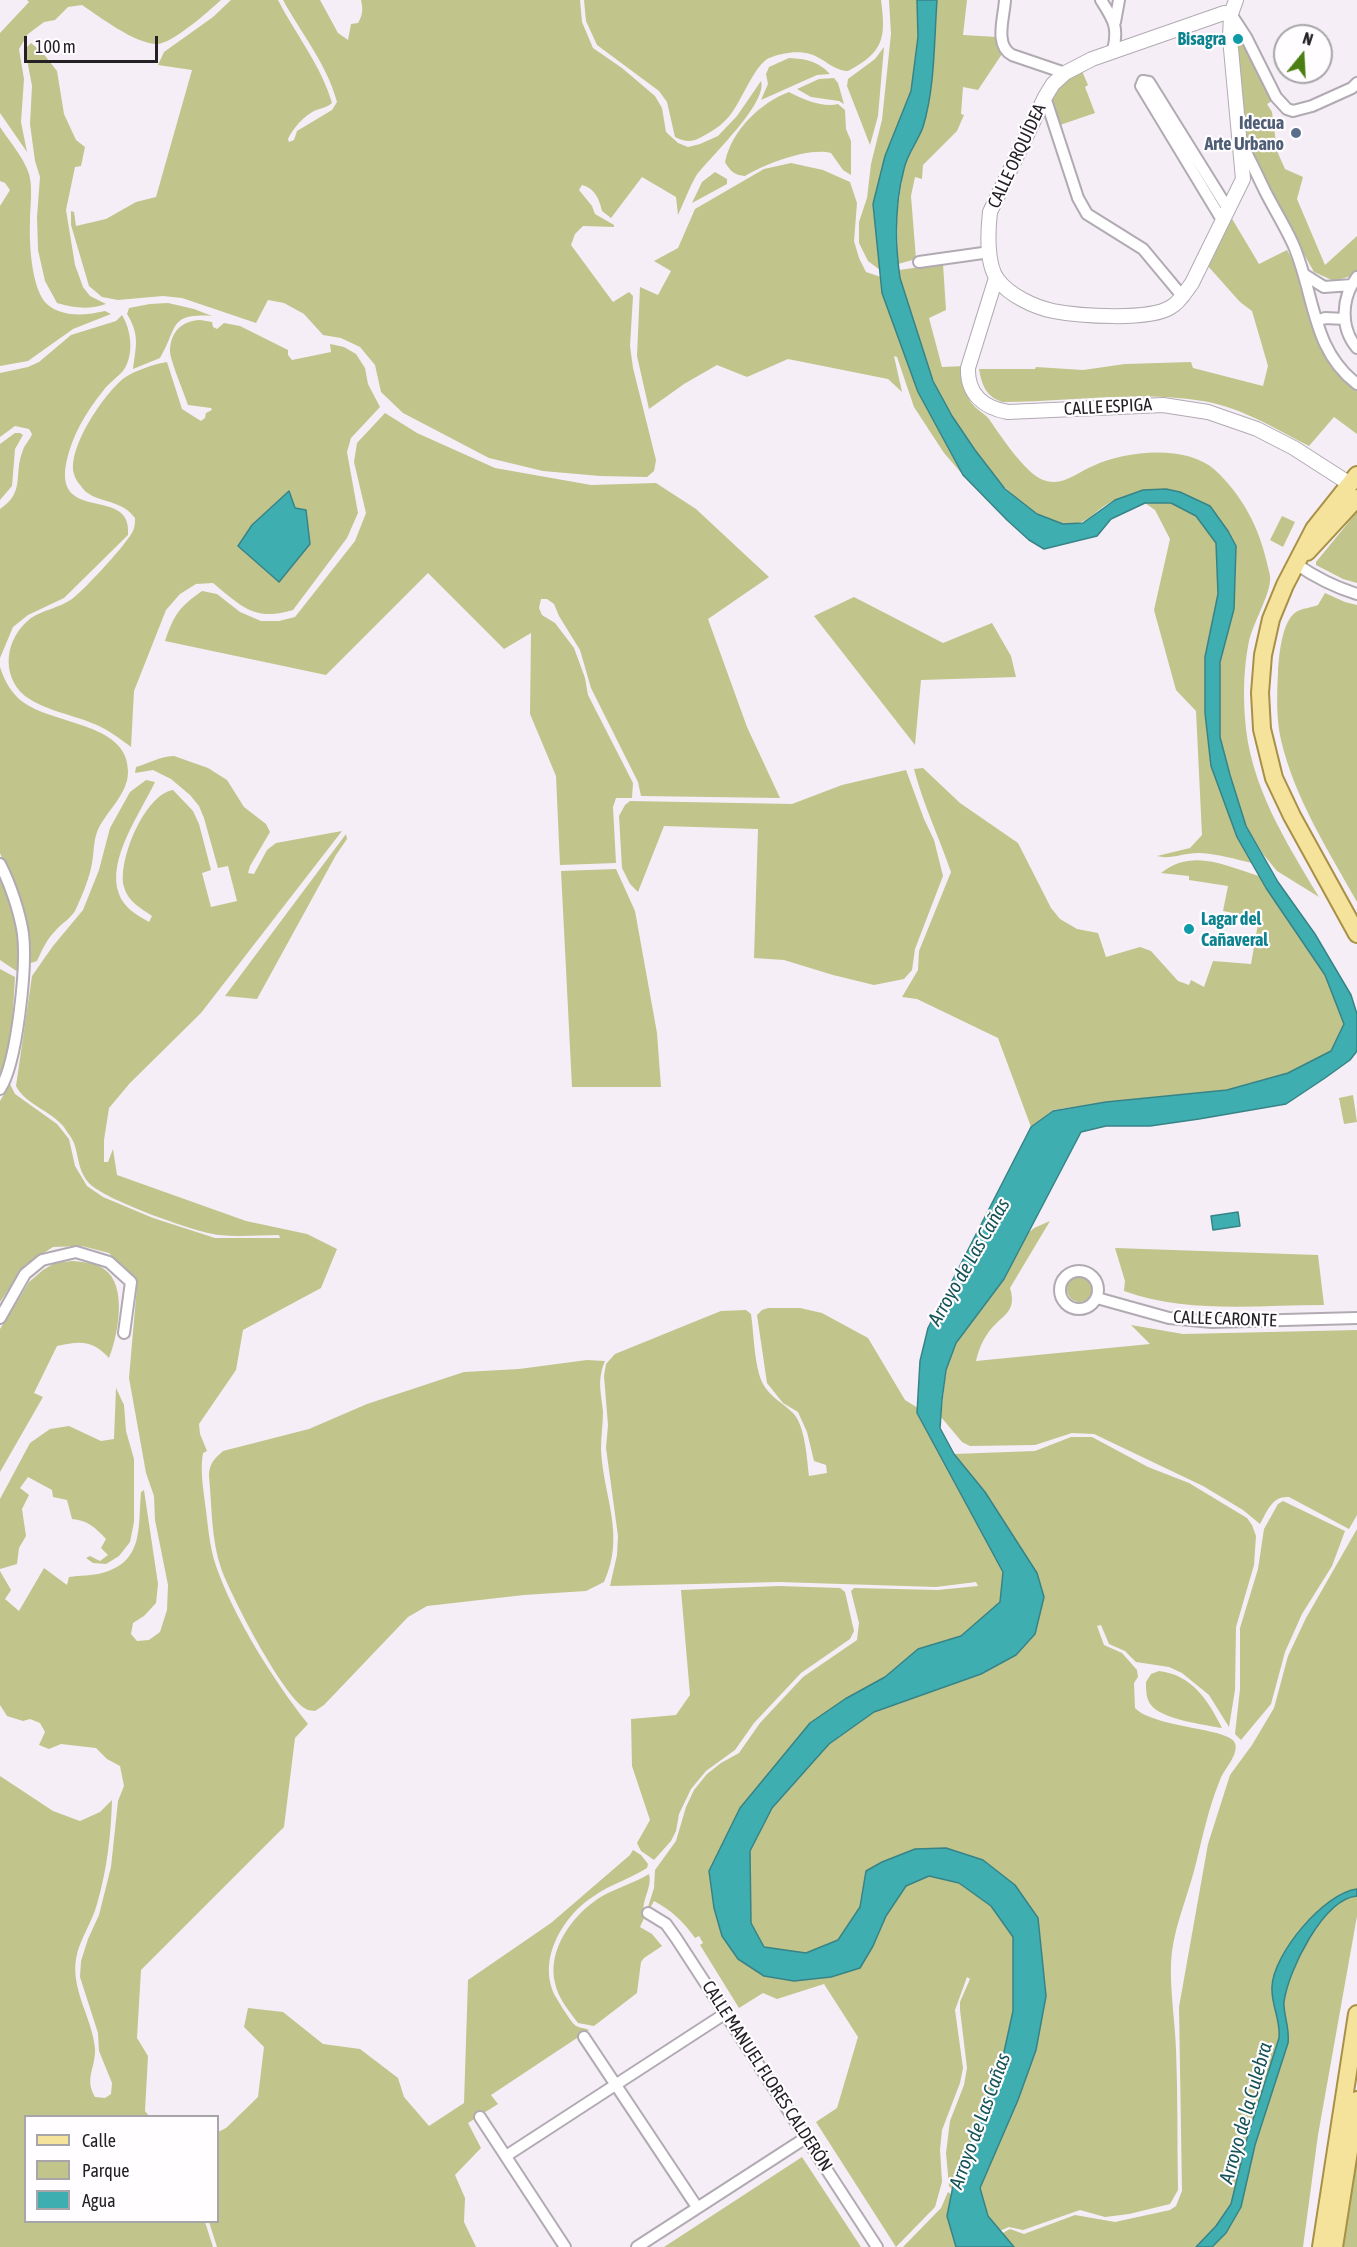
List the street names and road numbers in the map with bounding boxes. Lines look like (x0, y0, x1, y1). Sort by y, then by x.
street label: CALLE ORQUÍDEA (983, 100, 1051, 212)
street label: CALLE ESPIGA (1064, 394, 1152, 420)
street label: CALLE CARONTE (1173, 1306, 1277, 1332)
street label: CALLE MANUEL FLORES CALDERÓN (697, 1977, 837, 2175)

